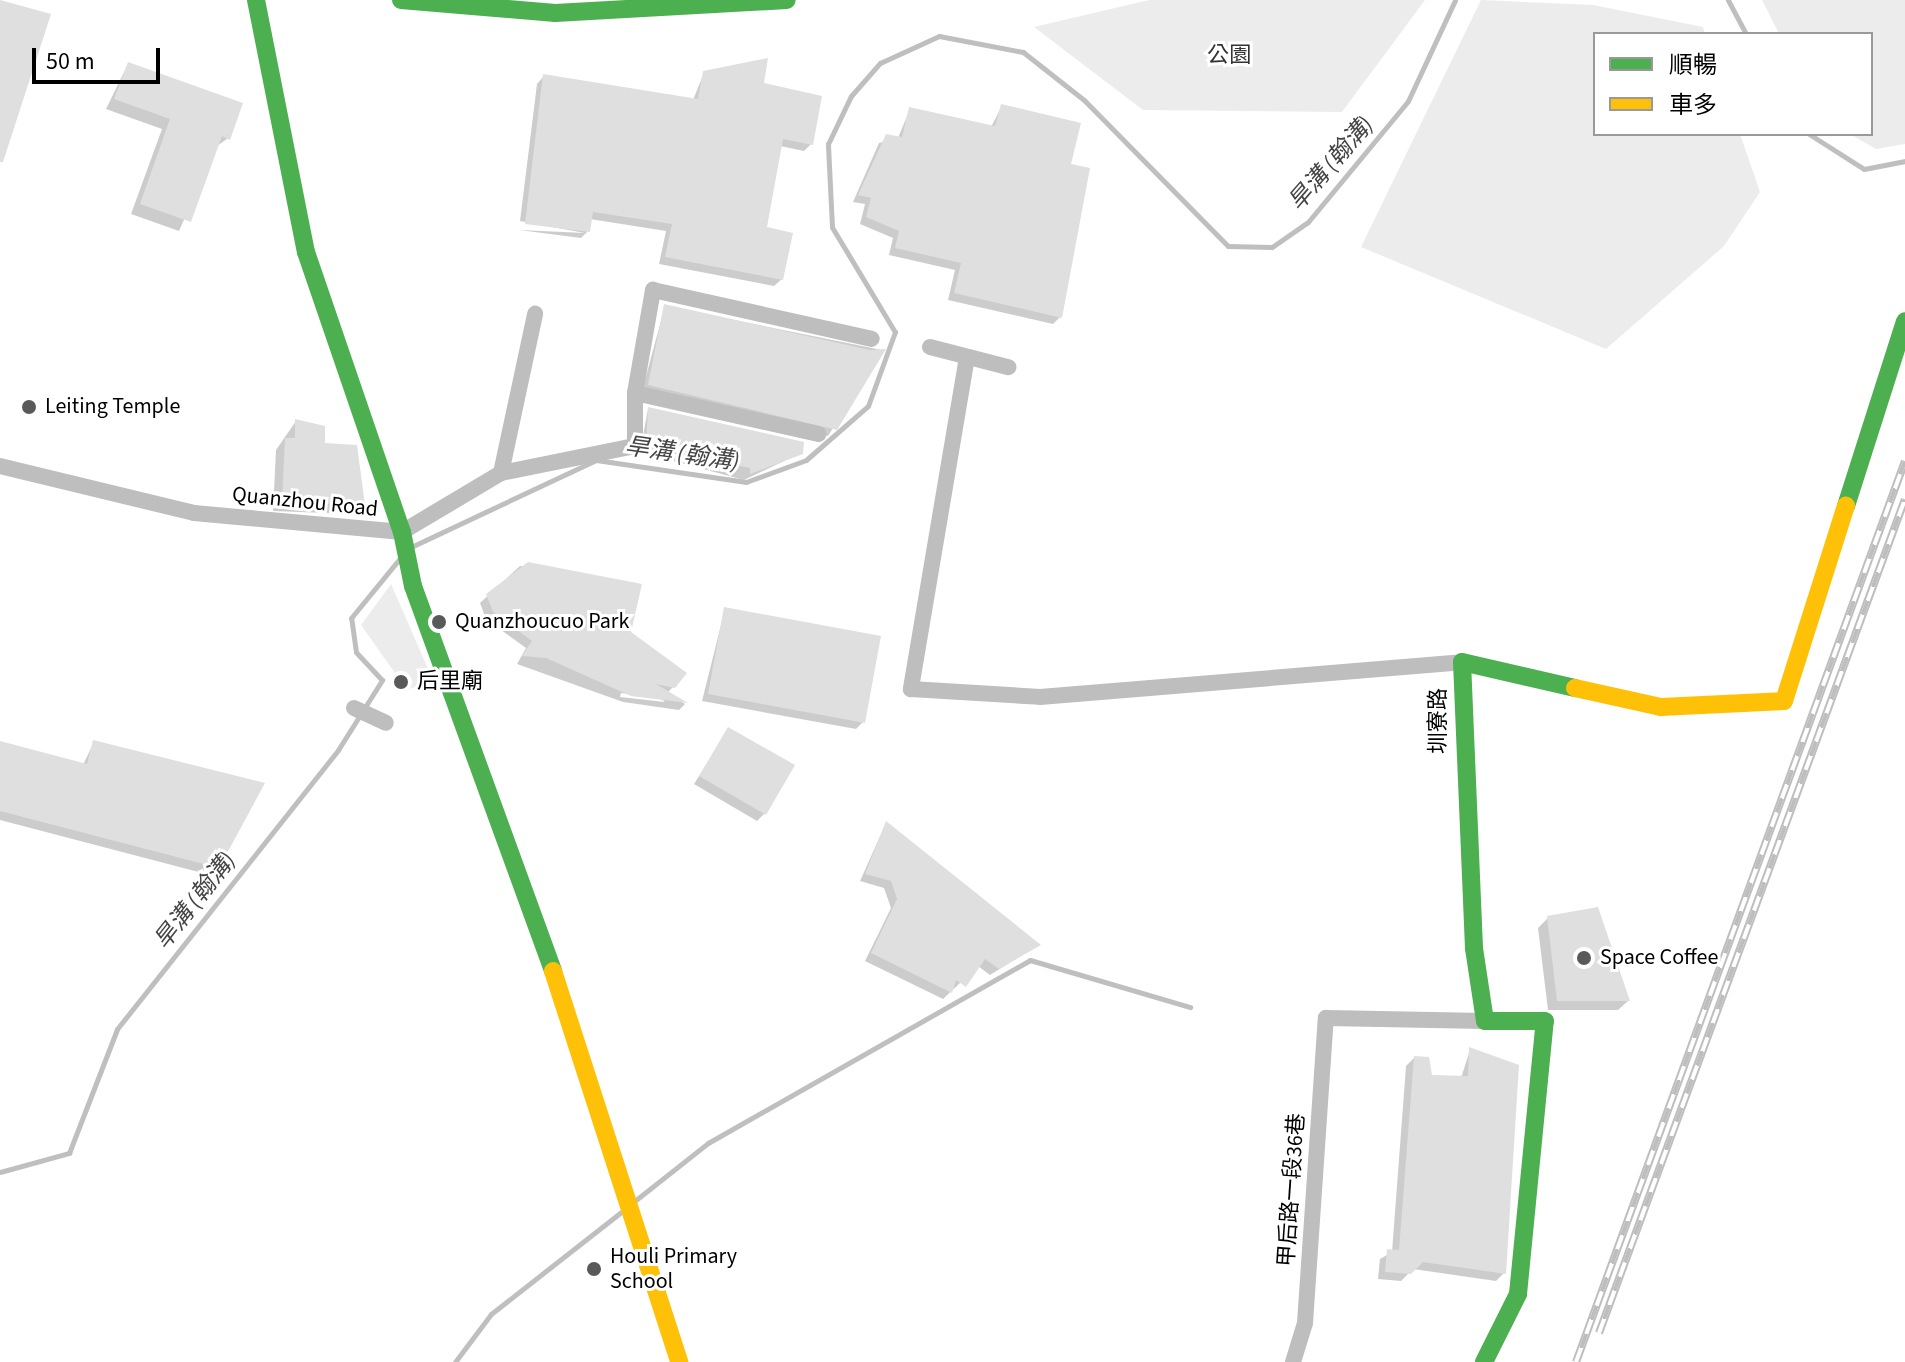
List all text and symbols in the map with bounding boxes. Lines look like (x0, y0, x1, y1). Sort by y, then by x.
scale bar (36, 32, 164, 82)
legend (1593, 32, 1873, 136)
park label: 公園 (1207, 43, 1251, 69)
text: 50 m (46, 44, 95, 79)
text: 順暢 (1669, 48, 1717, 83)
text: 車多 (1669, 88, 1717, 123)
water label: 旱溝 (翰溝) (1282, 111, 1380, 217)
place label: Leiting Temple (45, 394, 180, 420)
marker: Leiting Temple (20, 398, 38, 416)
water label: 旱溝 (翰溝) (623, 432, 741, 476)
street label: Quanzhou Road (231, 481, 379, 523)
place label: Quanzhoucuo Park (455, 609, 629, 635)
marker: Quanzhoucuo Park (430, 613, 448, 631)
place label: 后里廟 (417, 669, 483, 695)
marker: 后里廟 (392, 673, 410, 691)
street label: 圳寮路 (1426, 688, 1452, 754)
water label: 旱溝 (翰溝) (148, 847, 242, 955)
place label: Space Coffee (1600, 945, 1718, 971)
marker: Space Coffee (1575, 949, 1593, 967)
street label: 甲后路一段36巷 (1273, 1112, 1311, 1268)
place label: Houli Primary School (610, 1243, 737, 1294)
marker: Houli Primary School (585, 1260, 603, 1278)

